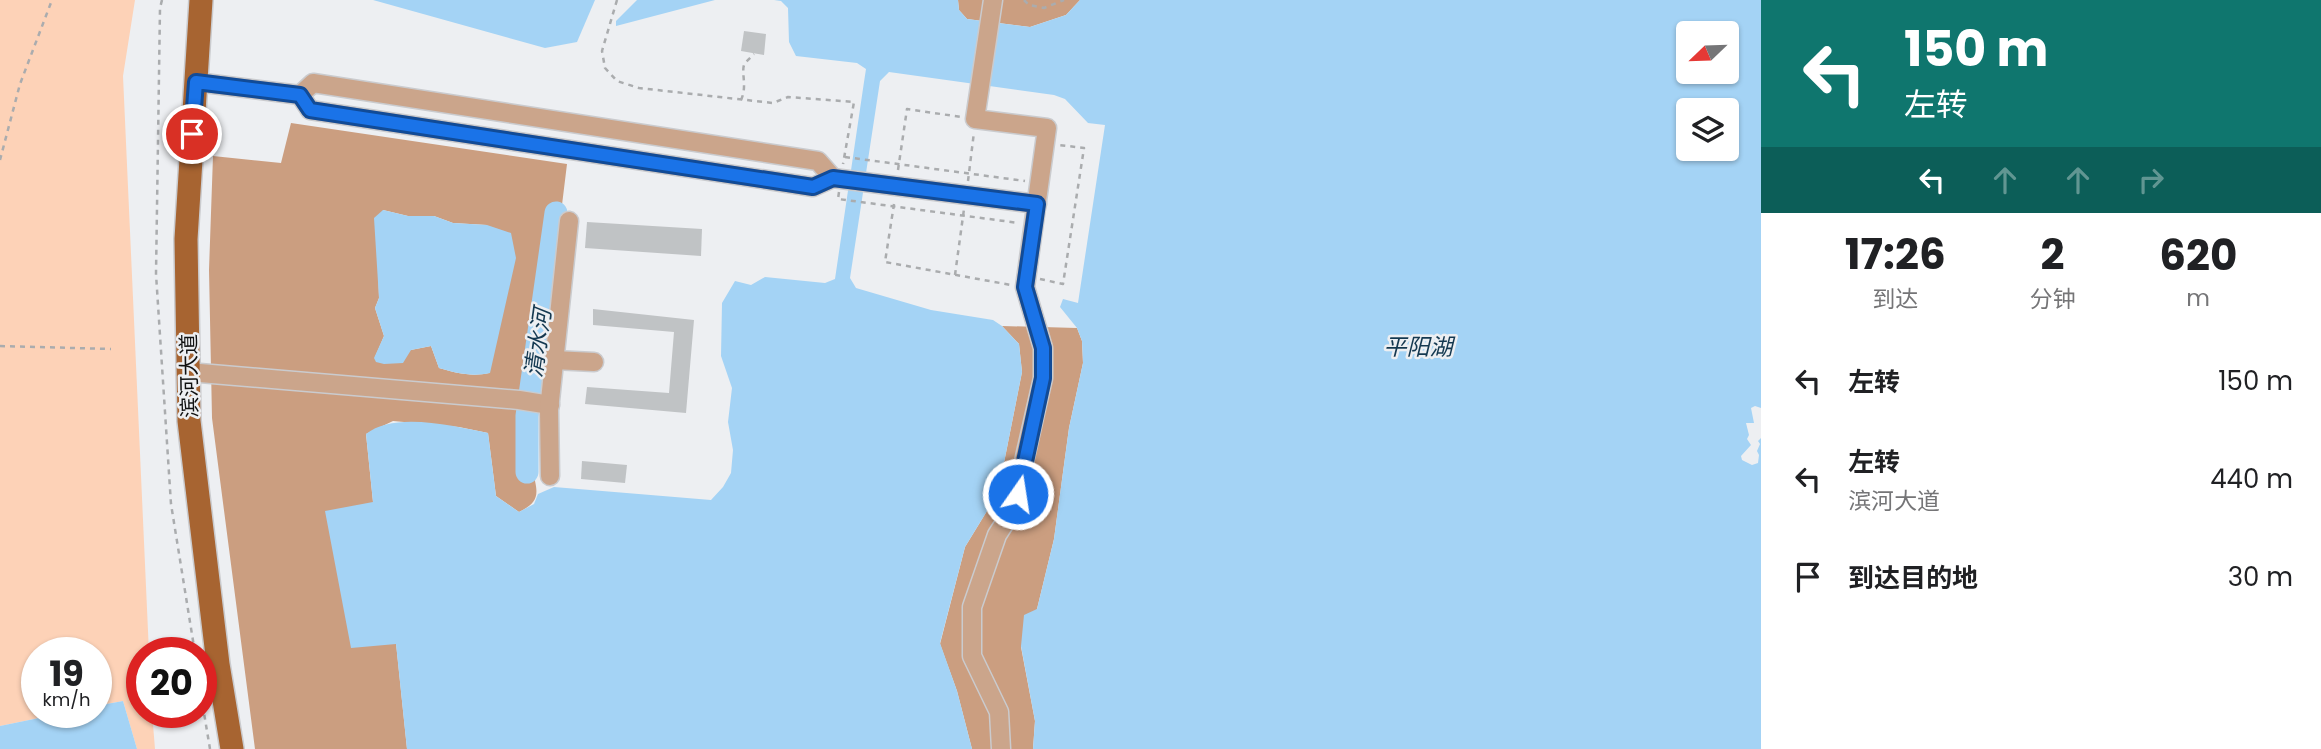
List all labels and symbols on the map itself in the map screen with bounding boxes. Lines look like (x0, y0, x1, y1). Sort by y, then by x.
north arrow (1676, 21, 1740, 84)
pin (162, 104, 222, 164)
water label: 清水河 (517, 303, 559, 379)
water label: 平阳湖 (1384, 331, 1456, 363)
street label: 滨河大道 (174, 334, 204, 418)
position arrow (981, 457, 1055, 531)
speed limit sign: 20 (126, 637, 217, 728)

